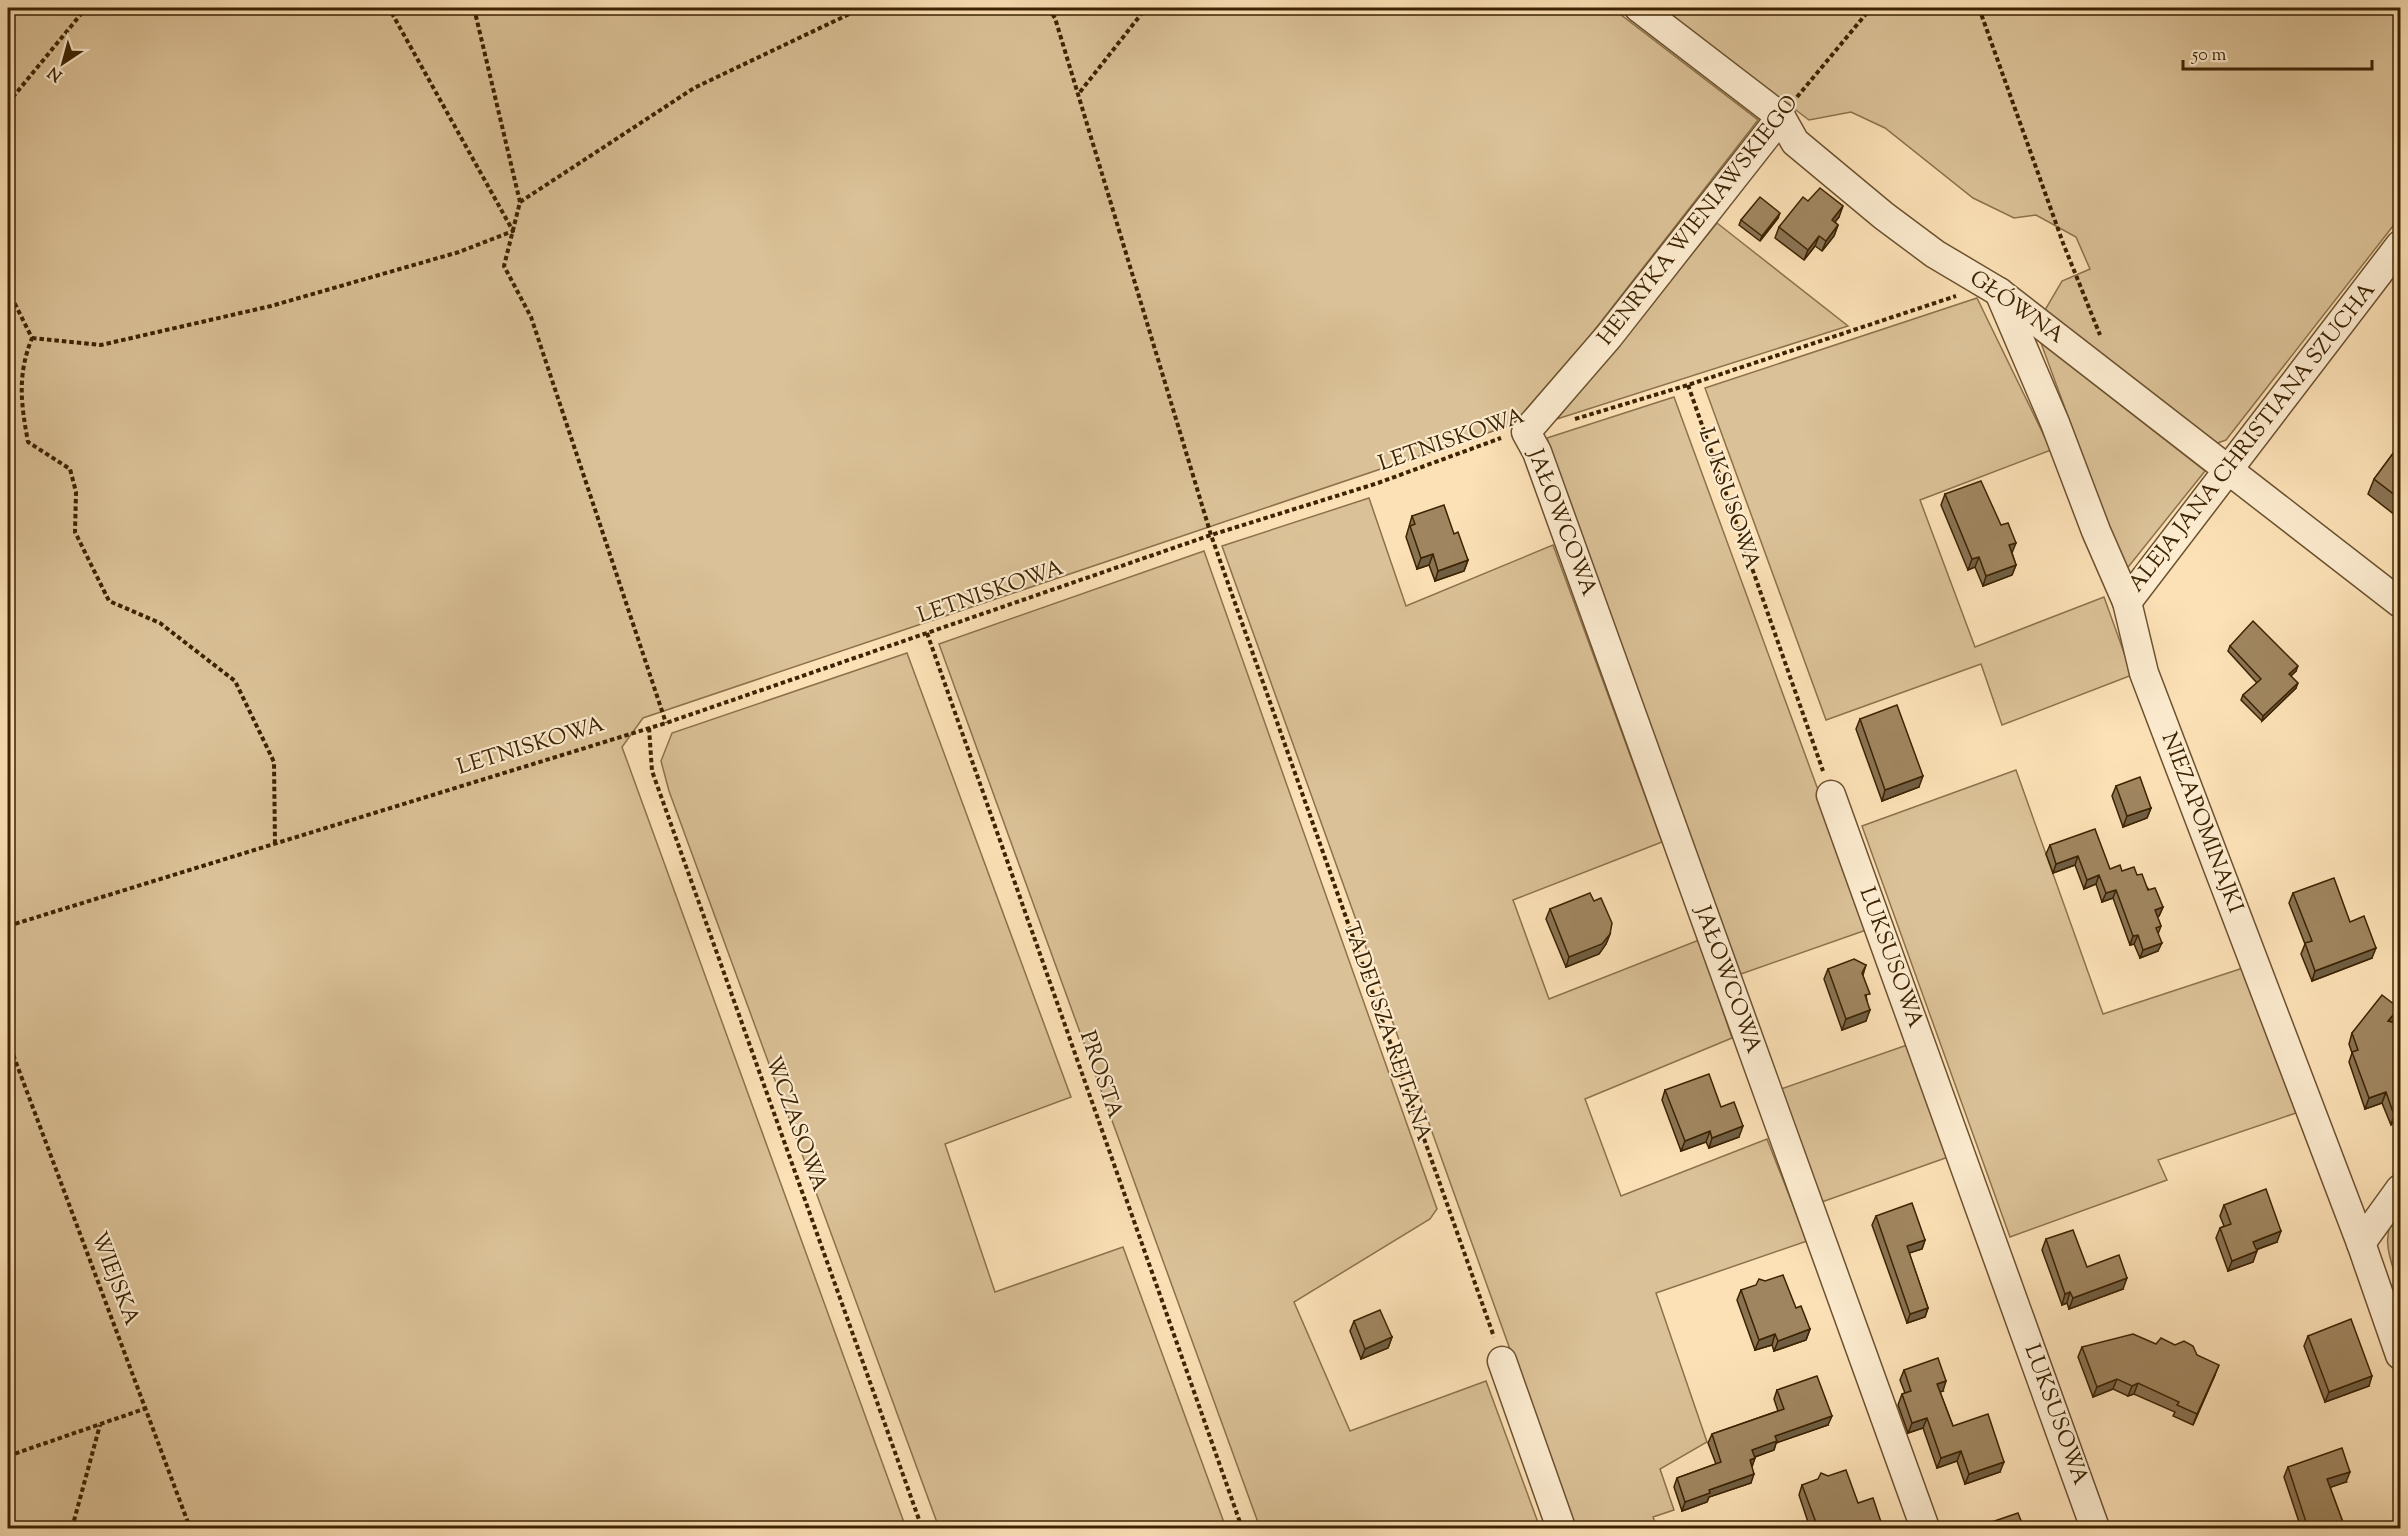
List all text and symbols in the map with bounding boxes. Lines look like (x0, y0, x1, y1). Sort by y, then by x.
north arrow (33, 33, 93, 93)
scale bar (2183, 33, 2372, 71)
text: 50 m (2191, 43, 2227, 69)
text: N (44, 60, 68, 86)
street label: HENRYKA WIENIAWSKIEGO (1591, 89, 1807, 353)
street label: GŁÓWNA (1962, 263, 2071, 352)
street label: ALEJA JANA CHRISTIANA SZUCHA (2122, 276, 2384, 600)
street label: LETNISKOWA (1375, 401, 1529, 481)
street label: LUKSUSOWA (1689, 424, 1767, 574)
street label: JAŁOWCOWA (1518, 444, 1604, 601)
street label: LETNISKOWA (914, 553, 1068, 633)
street label: LETNISKOWA (453, 709, 609, 785)
street label: NIEZAPOMINAJKI (2152, 728, 2250, 918)
street label: LUKSUSOWA (1850, 883, 1930, 1033)
street label: JAŁOWCOWA (1685, 901, 1769, 1058)
street label: TADEUSZA REJTANA (1333, 918, 1439, 1146)
street label: PROSTA (1070, 1027, 1130, 1123)
street label: WCZASOWA (756, 1052, 834, 1196)
street label: WIEJSKA (81, 1227, 147, 1331)
street label: LUKSUSOWA (2015, 1340, 2095, 1490)

